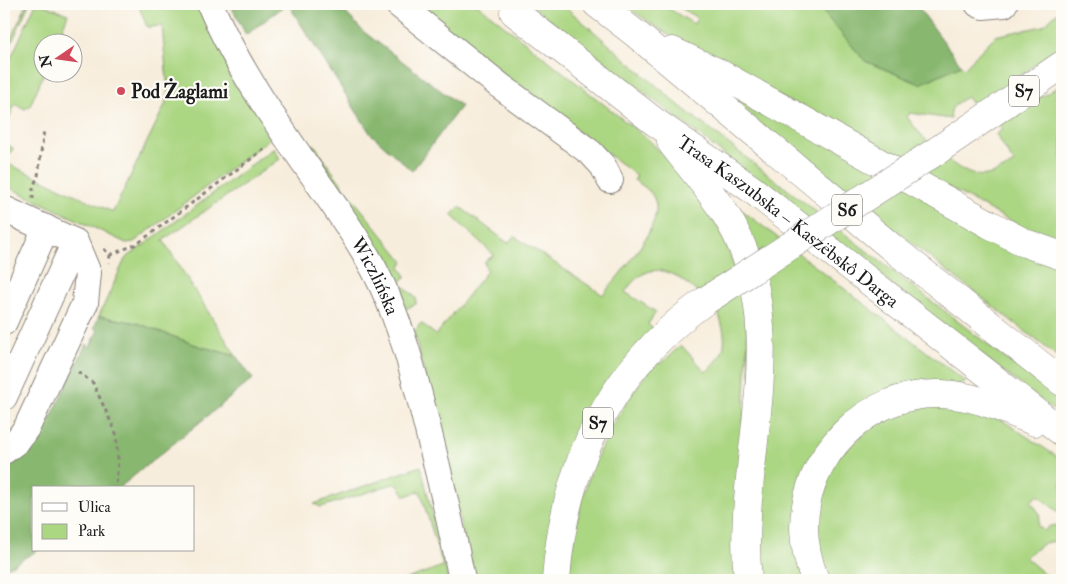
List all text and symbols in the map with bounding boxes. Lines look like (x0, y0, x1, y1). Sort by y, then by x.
north arrow (32, 32, 82, 82)
text: N (36, 52, 56, 70)
road number: S7 (1009, 76, 1039, 106)
place label: Pod Żaglami (131, 78, 228, 105)
marker: Pod Żaglami (115, 85, 127, 97)
street label: Trasa Kaszubska – Kaszëbskô Darga (672, 130, 904, 313)
road number: S6 (832, 194, 862, 226)
street label: Wiczlińska (345, 232, 404, 319)
road number: S7 (583, 408, 613, 438)
legend (32, 486, 195, 552)
text: Ulica (78, 498, 111, 517)
text: Park (78, 522, 105, 541)

